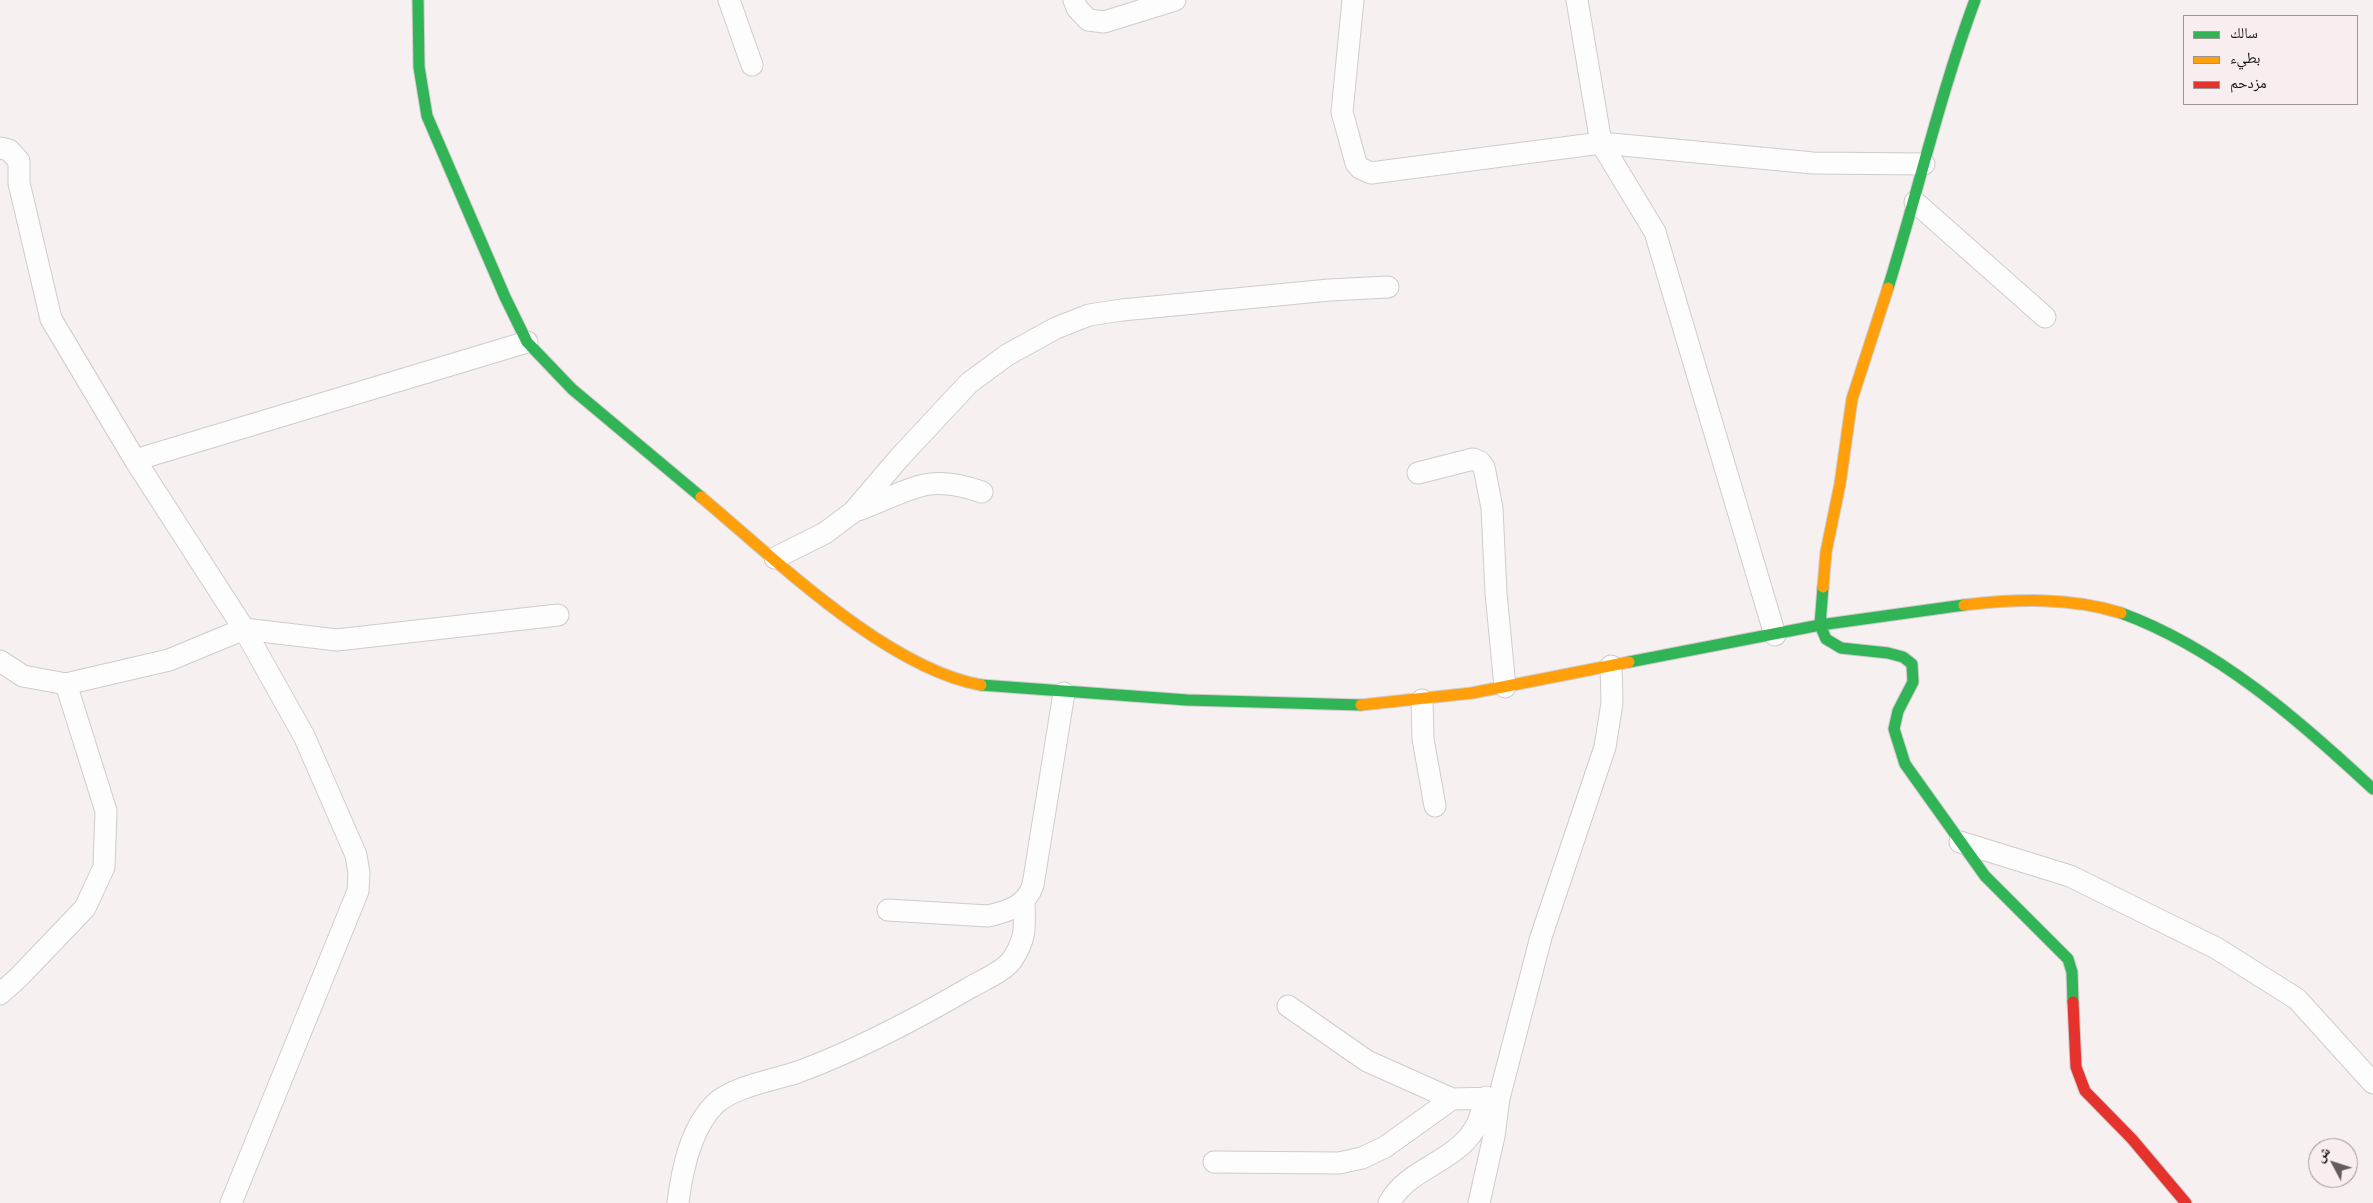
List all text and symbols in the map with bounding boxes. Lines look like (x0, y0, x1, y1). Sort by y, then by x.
legend (2183, 15, 2358, 105)
text: سالك (2230, 23, 2258, 42)
text: بطيء (2230, 48, 2260, 67)
text: مزدحم (2230, 73, 2267, 92)
north arrow (2308, 1138, 2358, 1188)
text: ش (2311, 1143, 2334, 1165)

